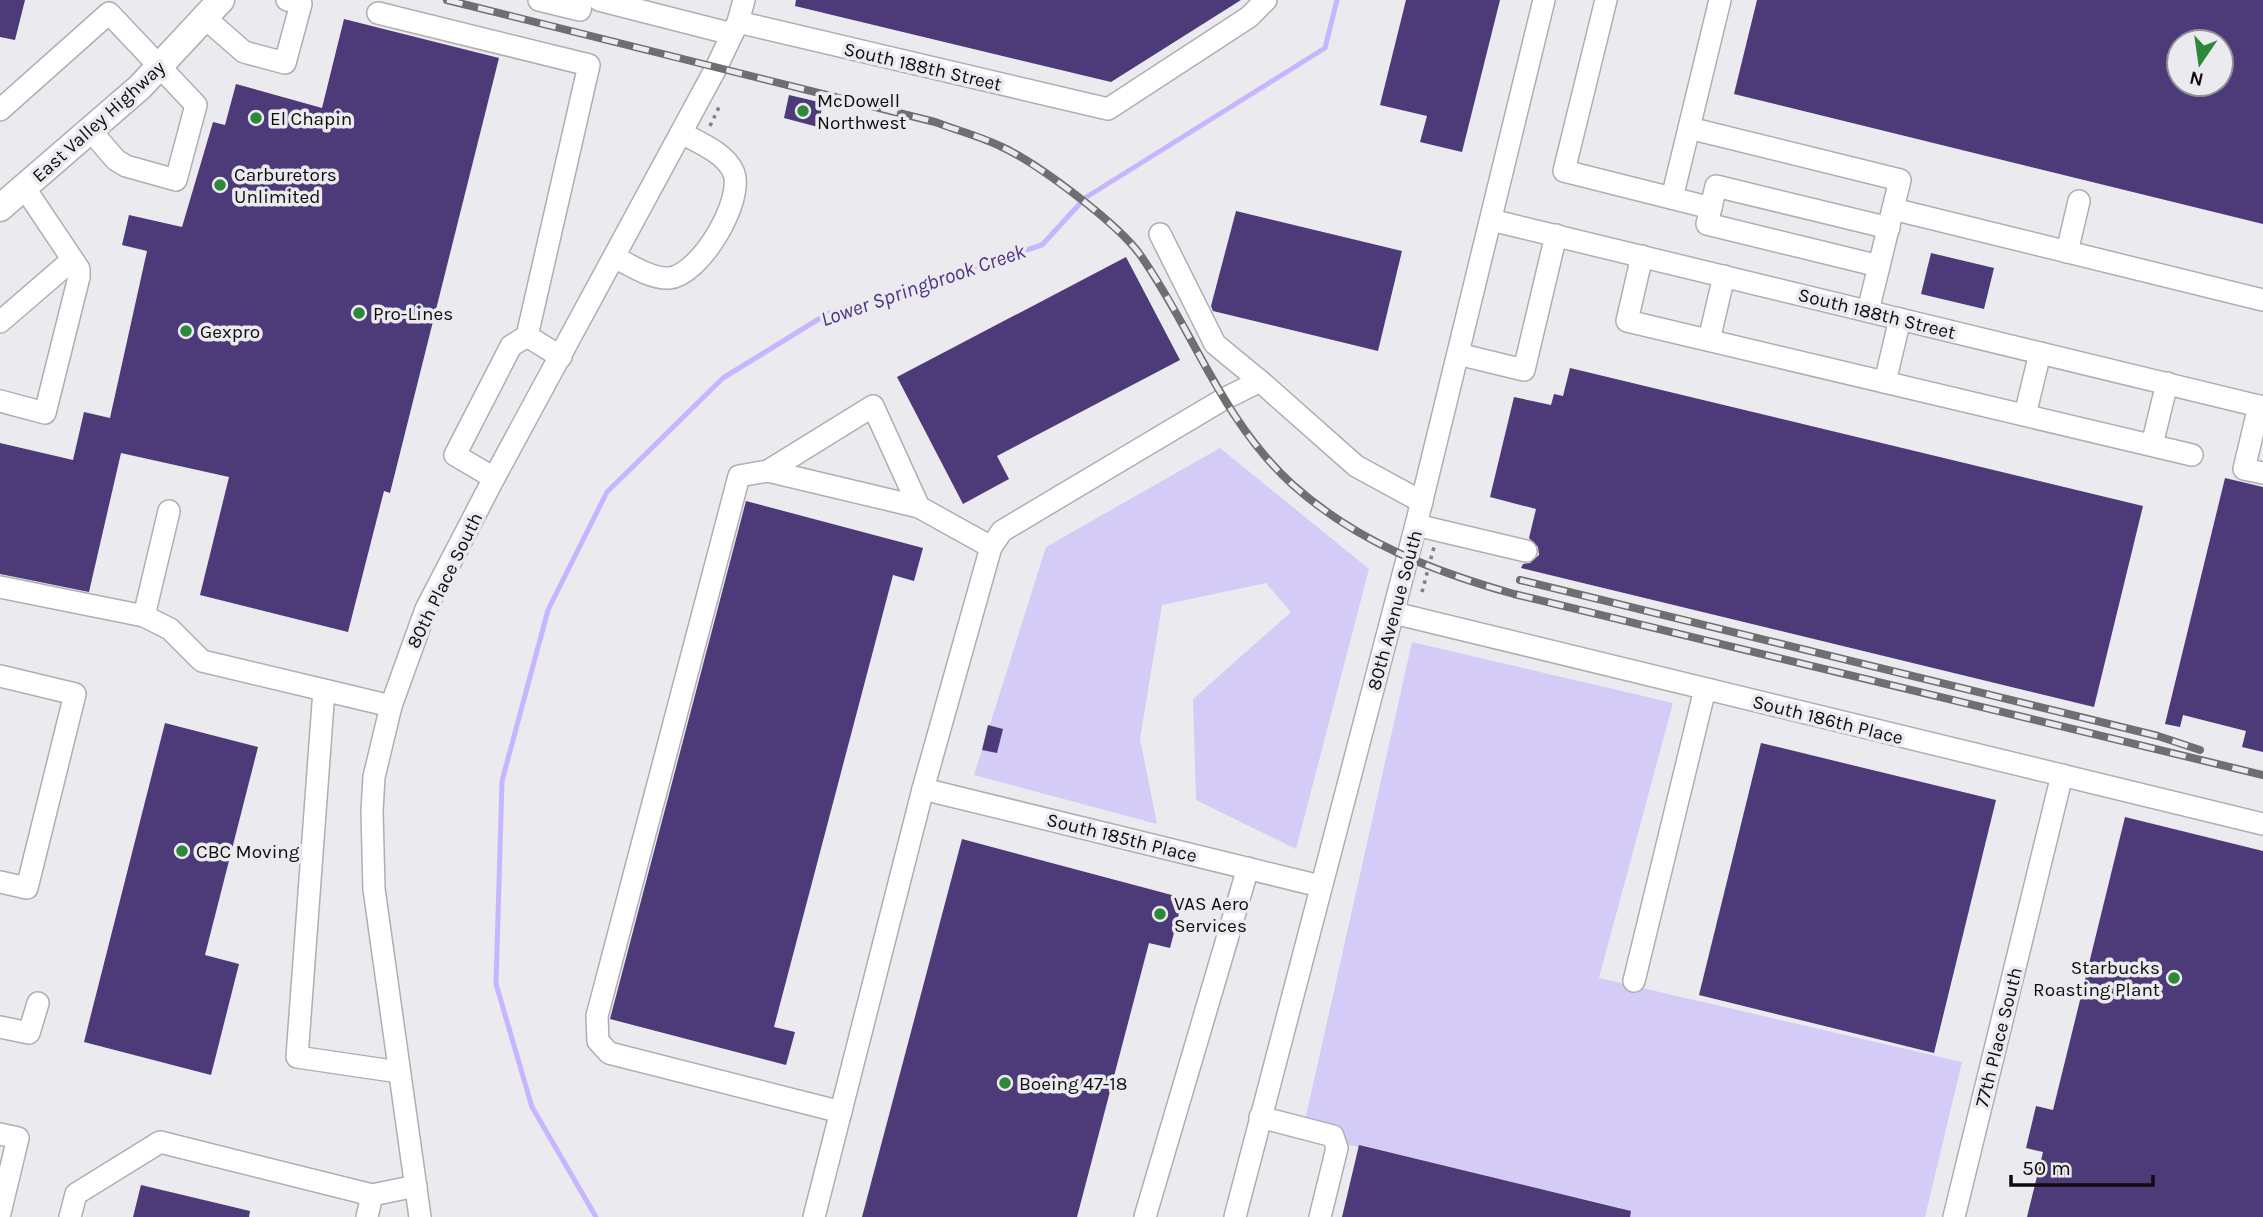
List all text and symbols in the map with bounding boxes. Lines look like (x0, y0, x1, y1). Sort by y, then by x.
north arrow (2165, 28, 2235, 98)
street label: South 188th Street (842, 38, 1004, 96)
street label: East Valley Highway (28, 56, 170, 187)
text: N (2187, 66, 2206, 91)
place label: McDowell Northwest (817, 90, 907, 134)
marker: McDowell Northwest (795, 103, 811, 119)
place label: El Chapin (270, 108, 352, 130)
marker: El Chapin (248, 110, 264, 126)
place label: Carburetors Unlimited (234, 164, 337, 208)
marker: Carburetors Unlimited (212, 177, 228, 193)
water label: Lower Springbrook Creek (818, 239, 1029, 331)
street label: South 188th Street (1796, 284, 1958, 344)
place label: Pro-Lines (373, 303, 453, 325)
marker: Pro-Lines (351, 305, 367, 321)
place label: Gexpro (200, 321, 260, 343)
marker: Gexpro (178, 323, 194, 339)
street label: 80th Place South (402, 509, 487, 652)
street label: 80th Avenue South (1363, 528, 1427, 693)
street label: South 186th Place (1750, 691, 1905, 749)
street label: South 185th Place (1044, 809, 1199, 867)
place label: CBC Moving (196, 841, 300, 863)
marker: CBC Moving (174, 843, 190, 859)
place label: VAS Aero Services (1174, 893, 1249, 937)
marker: VAS Aero Services (1152, 906, 1168, 922)
place label: Starbucks Roasting Plant (2033, 957, 2160, 1001)
street label: 77th Place South (1971, 965, 2027, 1109)
marker: Starbucks Roasting Plant (2166, 970, 2182, 986)
place label: Boeing 47-18 (1019, 1073, 1127, 1095)
marker: Boeing 47-18 (997, 1075, 1013, 1091)
scale bar (2011, 1144, 2153, 1188)
text: 50 m (2022, 1156, 2071, 1180)

